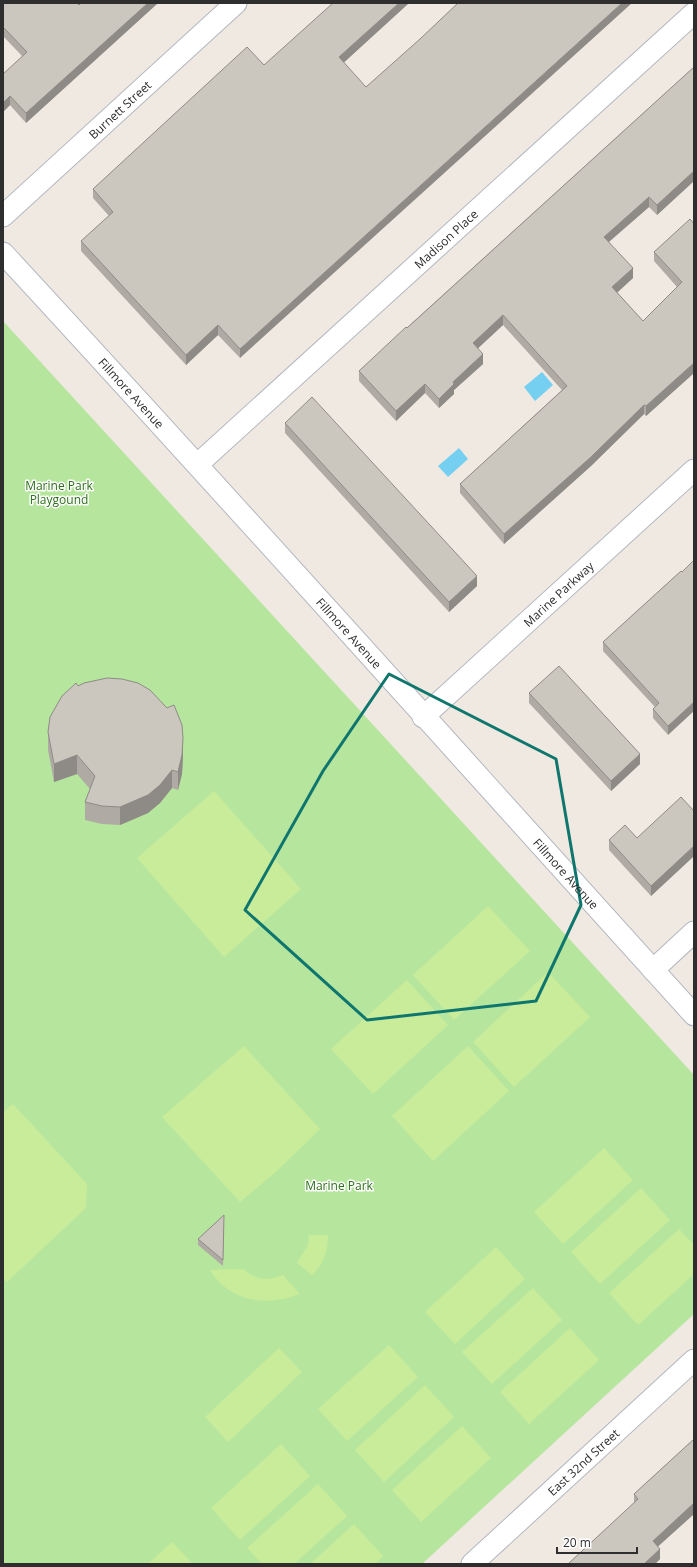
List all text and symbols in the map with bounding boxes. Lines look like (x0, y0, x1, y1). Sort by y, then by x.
street label: Burnett Street (85, 76, 155, 142)
street label: Madison Place (410, 205, 482, 272)
street label: Fillmore Avenue (95, 354, 168, 432)
park label: Marine Park Playgound (25, 477, 94, 508)
street label: Marine Parkway (519, 557, 598, 630)
street label: Fillmore Avenue (313, 594, 386, 672)
street label: Fillmore Avenue (530, 834, 603, 913)
park label: Marine Park (305, 1177, 374, 1194)
street label: East 32nd Street (544, 1425, 623, 1499)
scale bar (557, 1529, 637, 1555)
text: 20 m (563, 1534, 591, 1551)

